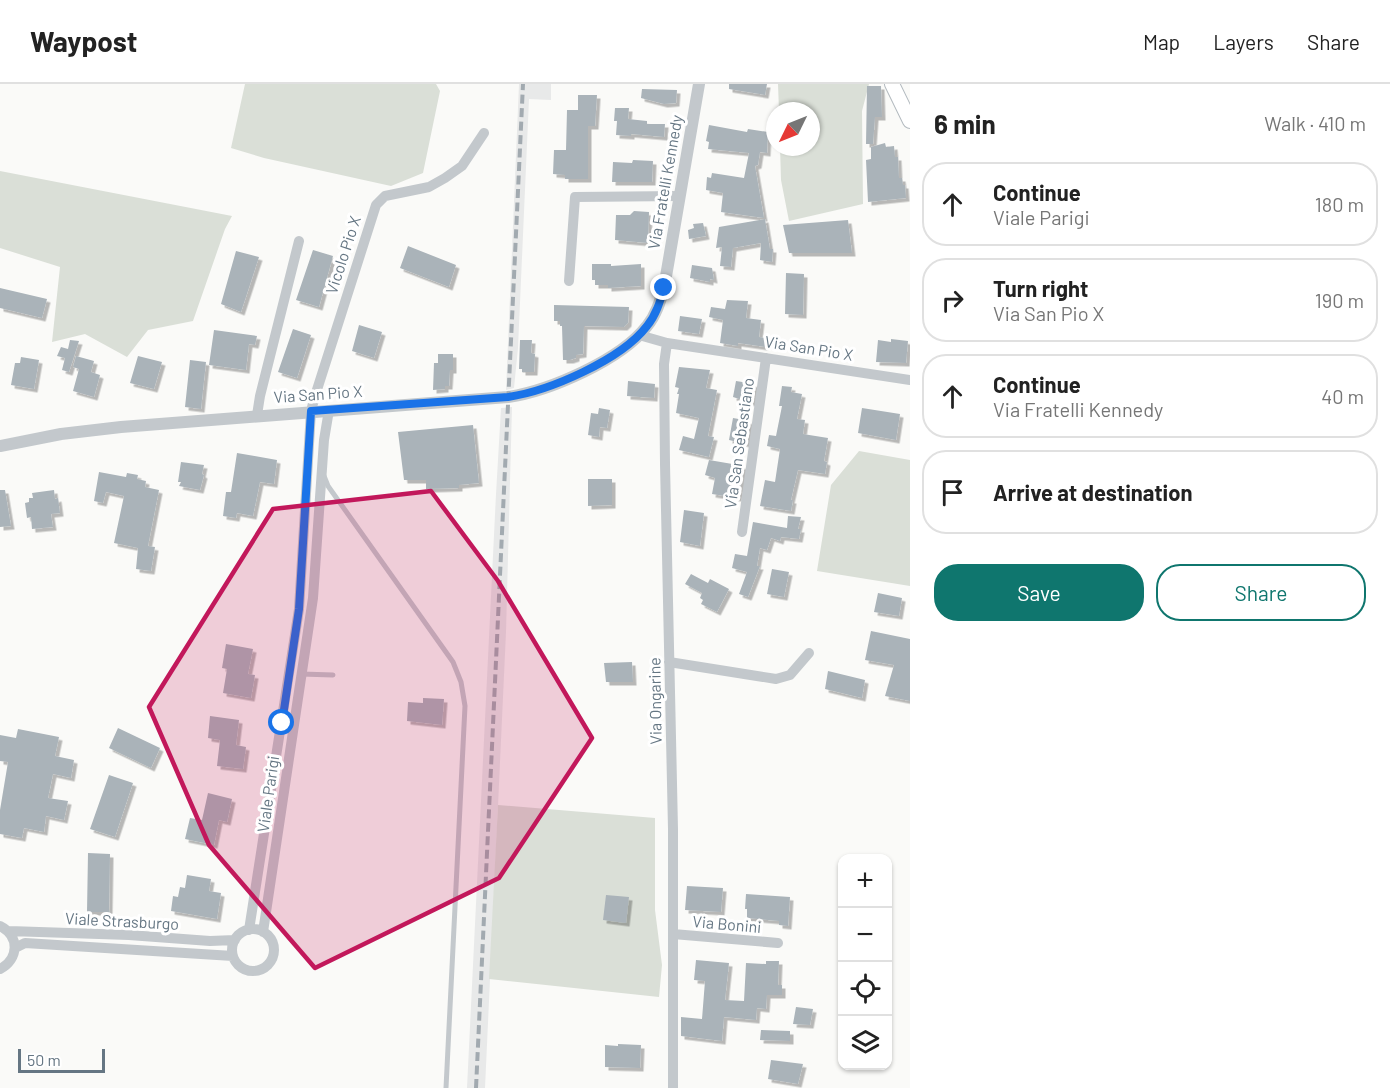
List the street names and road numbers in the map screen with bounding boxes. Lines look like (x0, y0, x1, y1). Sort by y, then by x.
street label: Via Fratelli Kennedy (643, 113, 686, 251)
street label: Vicolo Pio X (321, 213, 364, 296)
street label: Via San Pio X (764, 331, 855, 364)
street label: Via San Sebastiano (720, 376, 757, 510)
street label: Via San Pio X (273, 381, 363, 406)
street label: Via Ongarine (644, 657, 665, 745)
street label: Viale Parigi (253, 754, 282, 833)
street label: Viale Strasburgo (65, 908, 180, 933)
street label: Via Bonini (692, 911, 762, 936)

